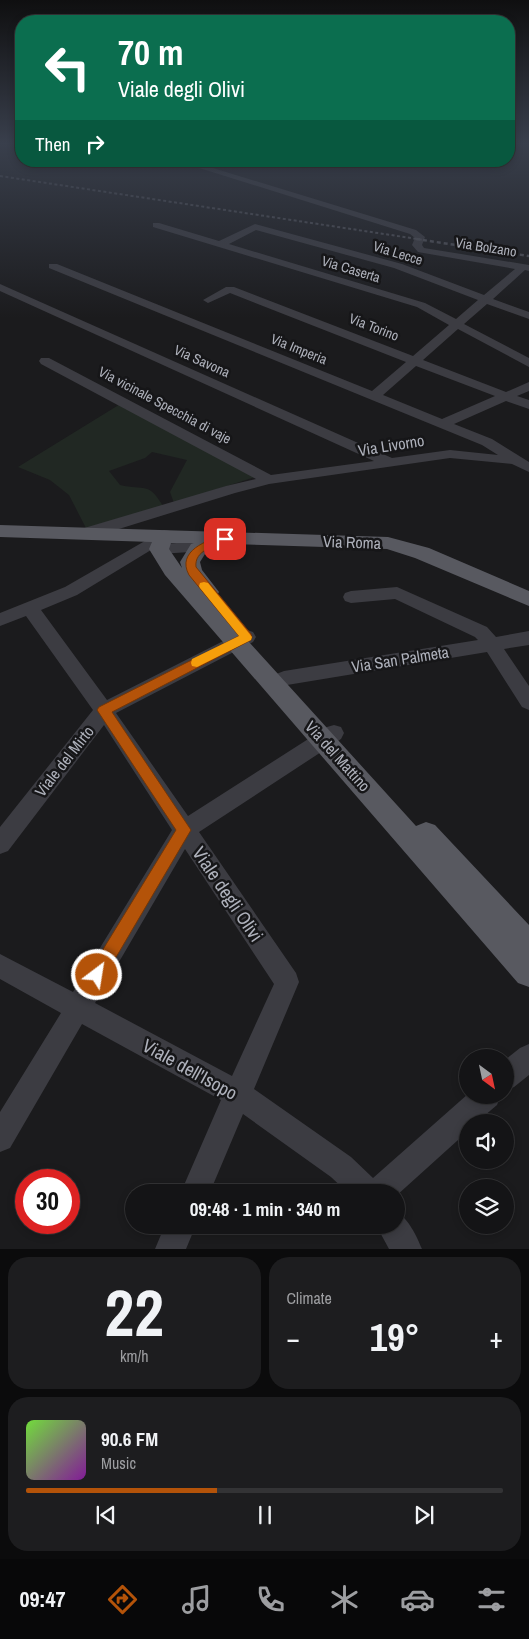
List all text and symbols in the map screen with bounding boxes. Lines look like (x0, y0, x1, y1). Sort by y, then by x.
text: 70 m (118, 29, 183, 76)
icon: left (35, 35, 100, 100)
text: Viale degli Olivi (118, 74, 245, 104)
icon: right (81, 130, 109, 158)
text: Then (35, 131, 71, 157)
street label: Via Bolzano (454, 233, 518, 261)
street label: Via Lecce (371, 237, 425, 269)
street label: Via Caserta (319, 252, 383, 287)
street label: Via Torino (347, 309, 401, 345)
street label: Via Imperia (268, 330, 330, 369)
street label: Via Savona (171, 341, 233, 382)
street label: Via vicinale Specchia di vaje (95, 362, 235, 448)
street label: Via Livorno (356, 429, 426, 461)
pin (204, 518, 246, 560)
icon: arrive (211, 525, 239, 553)
street label: Via Roma (323, 530, 382, 554)
street label: Via San Palmeta (350, 640, 451, 678)
street label: Via del Mattino (300, 716, 376, 796)
street label: Viale del Mirto (29, 721, 99, 801)
street label: Viale degli Olivi (187, 841, 269, 947)
position arrow (70, 948, 122, 1000)
street label: Viale dell'Isopo (138, 1032, 242, 1106)
north arrow (459, 1049, 514, 1104)
map controls (459, 1049, 514, 1234)
button: sound (459, 1114, 514, 1169)
speed limit sign: 30 (15, 1169, 80, 1234)
button: layers (459, 1179, 514, 1234)
text: 09:48 · 1 min · 340 m (190, 1196, 340, 1222)
text: 22 (105, 1269, 164, 1356)
text: Climate (287, 1287, 332, 1309)
text: 19° (370, 1312, 420, 1363)
text: − (287, 1319, 300, 1357)
text: + (490, 1319, 503, 1357)
text: km/h (120, 1345, 148, 1367)
text: 90.6 FM (101, 1426, 158, 1452)
text: Music (101, 1452, 136, 1474)
icon: previous (92, 1501, 120, 1529)
icon: pause (251, 1501, 279, 1529)
icon: next (410, 1501, 438, 1529)
icon: directions (105, 1582, 140, 1617)
icon: music (179, 1582, 214, 1617)
icon: phone (253, 1582, 288, 1617)
icon: climate (327, 1582, 362, 1617)
icon: car (400, 1582, 435, 1617)
icon: filters (474, 1582, 509, 1617)
text: 09:47 (19, 1584, 66, 1614)

